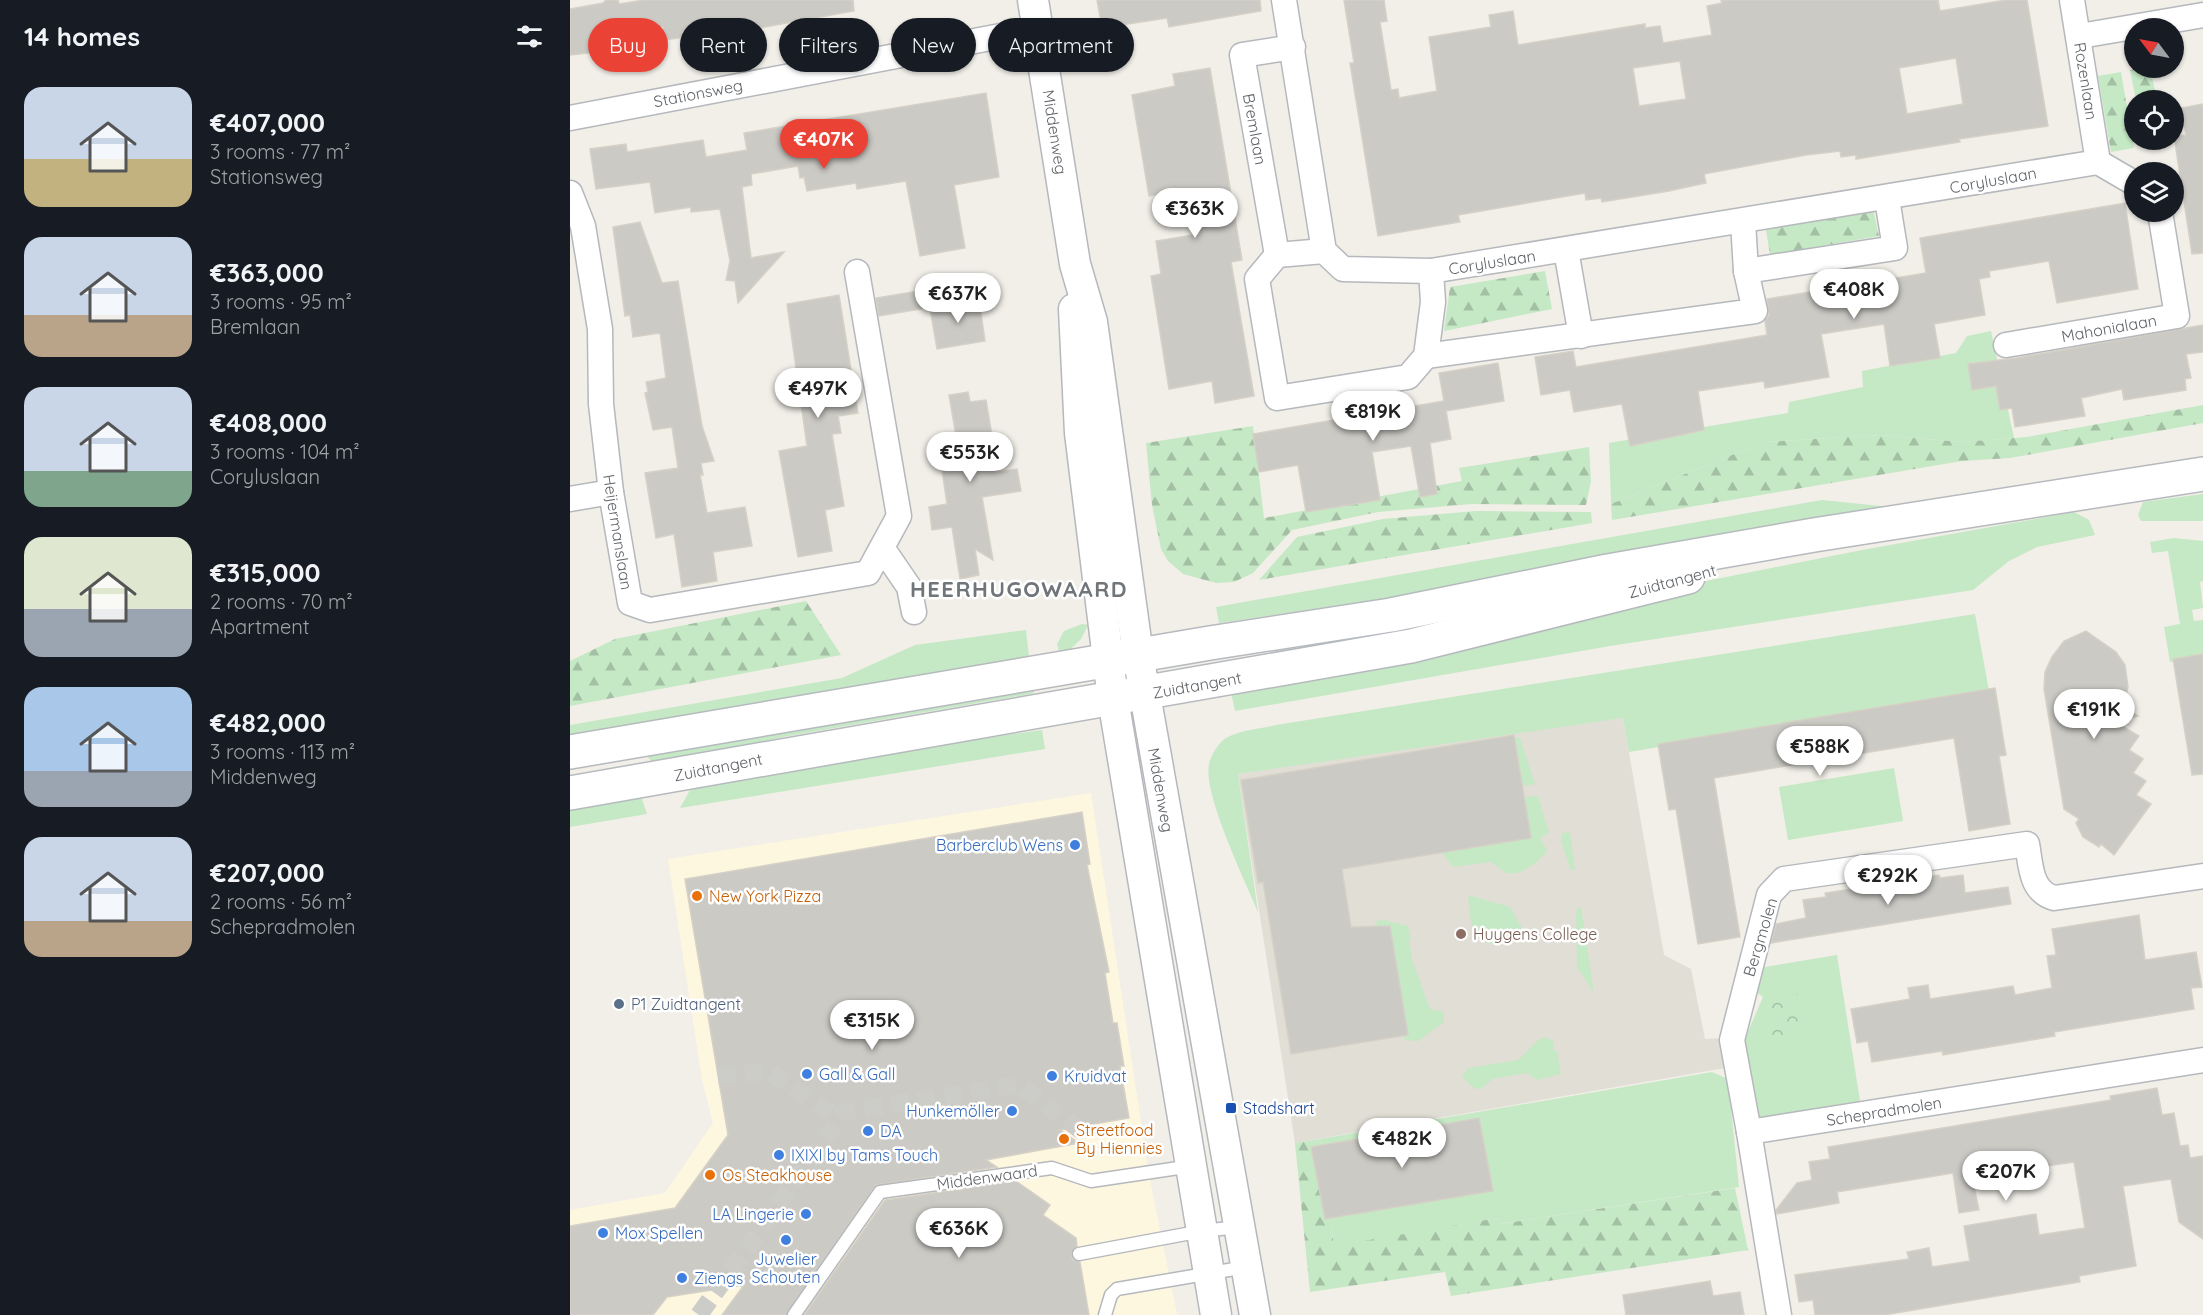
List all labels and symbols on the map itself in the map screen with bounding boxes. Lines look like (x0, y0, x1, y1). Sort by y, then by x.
north arrow (2124, 18, 2184, 78)
street label: Rozenlaan (2070, 41, 2102, 121)
street label: Stationsweg (652, 75, 744, 111)
street label: Middenweg (1038, 88, 1072, 176)
street label: Bremlaan (1239, 92, 1271, 166)
pin: €407K (782, 119, 866, 170)
street label: Coryluslaan (1948, 163, 2038, 197)
pin: €363K (1153, 188, 1237, 239)
street label: Coryluslaan (1447, 245, 1537, 279)
pin: €408K (1812, 269, 1896, 320)
pin: €637K (916, 273, 1000, 324)
street label: Mahonialaan (2060, 310, 2158, 346)
pin: €497K (776, 368, 860, 419)
pin: €819K (1331, 391, 1415, 442)
pin: €553K (928, 432, 1012, 483)
street label: Heijermanslaan (599, 473, 637, 591)
street label: Zuidtangent (1626, 560, 1718, 602)
district label: HEERHUGOWAARD (910, 575, 1128, 603)
street label: Zuidtangent (1151, 667, 1243, 703)
pin: €191K (2052, 689, 2136, 740)
pin: €588K (1778, 726, 1862, 777)
street label: Middenweg (1144, 746, 1178, 834)
street label: Zuidtangent (672, 749, 764, 785)
place label: Barberclub Wens (936, 835, 1063, 855)
marker: Barberclub Wens (1068, 838, 1082, 852)
pin: €292K (1846, 855, 1930, 906)
place label: New York Pizza (709, 886, 821, 906)
marker: New York Pizza (690, 889, 704, 903)
street label: Bergmolen (1739, 895, 1781, 979)
place label: Huygens College (1473, 924, 1597, 944)
marker: Huygens College (1454, 927, 1468, 941)
place label: P1 Zuidtangent (631, 994, 741, 1014)
marker: P1 Zuidtangent (612, 997, 626, 1011)
pin: €315K (830, 1000, 914, 1051)
place label: Gall & Gall (819, 1064, 895, 1084)
place label: Kruidvat (1064, 1066, 1127, 1086)
marker: Gall & Gall (800, 1067, 814, 1081)
marker: Kruidvat (1045, 1069, 1059, 1083)
street label: Schepradmolen (1825, 1092, 1943, 1130)
place label: Stadshart (1243, 1098, 1315, 1118)
place label: Hunkemöller (906, 1101, 1000, 1121)
marker: Stadshart (1224, 1101, 1238, 1115)
marker: Hunkemöller (1005, 1104, 1019, 1118)
pin: €482K (1360, 1118, 1444, 1169)
place label: Streetfood By Hiennies (1076, 1120, 1162, 1158)
place label: DA (880, 1121, 902, 1141)
marker: DA (861, 1124, 875, 1138)
marker: Streetfood By Hiennies (1057, 1132, 1071, 1146)
place label: IXIXI by Tams Touch (791, 1145, 938, 1165)
marker: IXIXI by Tams Touch (772, 1148, 786, 1162)
pin: €207K (1964, 1151, 2048, 1202)
street label: Middenwaard (935, 1160, 1039, 1194)
place label: Os Steakhouse (722, 1165, 832, 1185)
marker: Os Steakhouse (703, 1168, 717, 1182)
place label: LA Lingerie (712, 1204, 794, 1224)
marker: LA Lingerie (799, 1207, 813, 1221)
pin: €636K (917, 1208, 1001, 1259)
place label: Mox Spellen (615, 1223, 703, 1243)
marker: Mox Spellen (596, 1226, 610, 1240)
marker: Juwelier Schouten (779, 1233, 793, 1247)
place label: Juwelier Schouten (752, 1249, 820, 1287)
place label: Ziengs (694, 1268, 743, 1288)
marker: Ziengs (675, 1271, 689, 1285)

